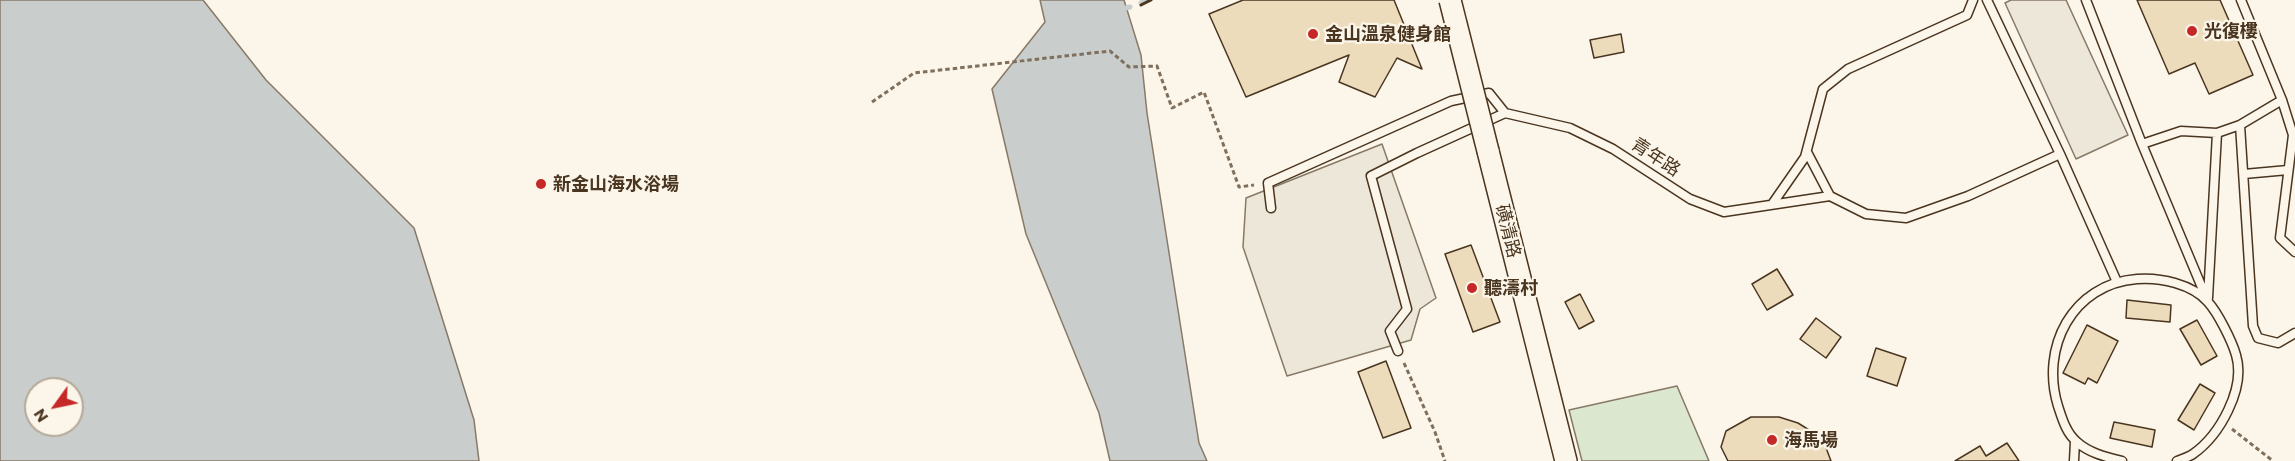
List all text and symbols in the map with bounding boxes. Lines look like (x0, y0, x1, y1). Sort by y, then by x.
place label: 光復樓 (2204, 20, 2258, 42)
place label: 金山溫泉健身館 (1325, 23, 1451, 45)
marker: 光復樓 (2185, 24, 2199, 38)
marker: 金山溫泉健身館 (1306, 27, 1320, 41)
street label: 青年路 (1627, 133, 1685, 181)
place label: 新金山海水浴場 (553, 173, 679, 195)
marker: 新金山海水浴場 (534, 177, 548, 191)
street label: 磺清路 (1491, 202, 1525, 260)
place label: 聽濤村 (1484, 277, 1538, 299)
marker: 聽濤村 (1465, 281, 1479, 295)
north arrow (24, 377, 84, 437)
text: N (29, 406, 51, 426)
place label: 海馬場 (1784, 429, 1838, 451)
marker: 海馬場 (1765, 433, 1779, 447)

